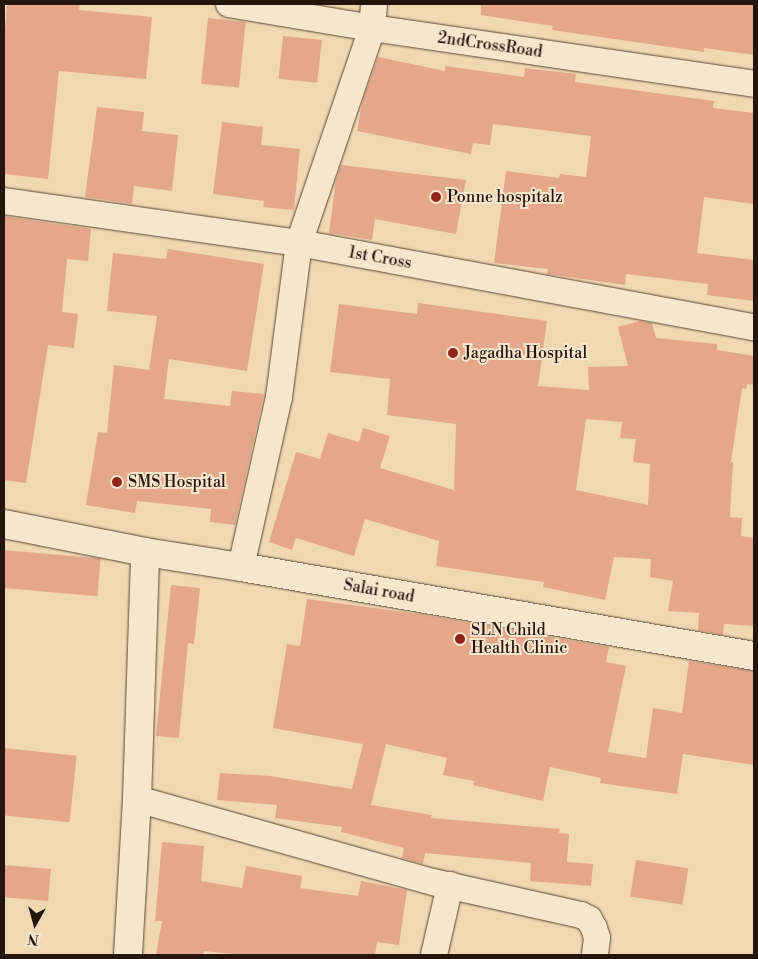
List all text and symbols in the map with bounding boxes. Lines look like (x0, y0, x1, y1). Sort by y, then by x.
street label: 2ndCrossRoad (436, 28, 544, 62)
place label: Ponne hospitalz (447, 187, 563, 207)
marker: Ponne hospitalz (429, 190, 443, 204)
street label: 1st Cross (347, 243, 413, 273)
place label: Jagadha Hospital (464, 343, 587, 363)
marker: Jagadha Hospital (446, 346, 460, 360)
place label: SMS Hospital (128, 472, 226, 492)
marker: SMS Hospital (110, 475, 124, 489)
street label: Salai road (342, 575, 416, 607)
place label: SLN Child Health Clinic (471, 620, 567, 658)
marker: SLN Child Health Clinic (453, 632, 467, 646)
north arrow (10, 899, 60, 949)
text: N (27, 929, 40, 948)

